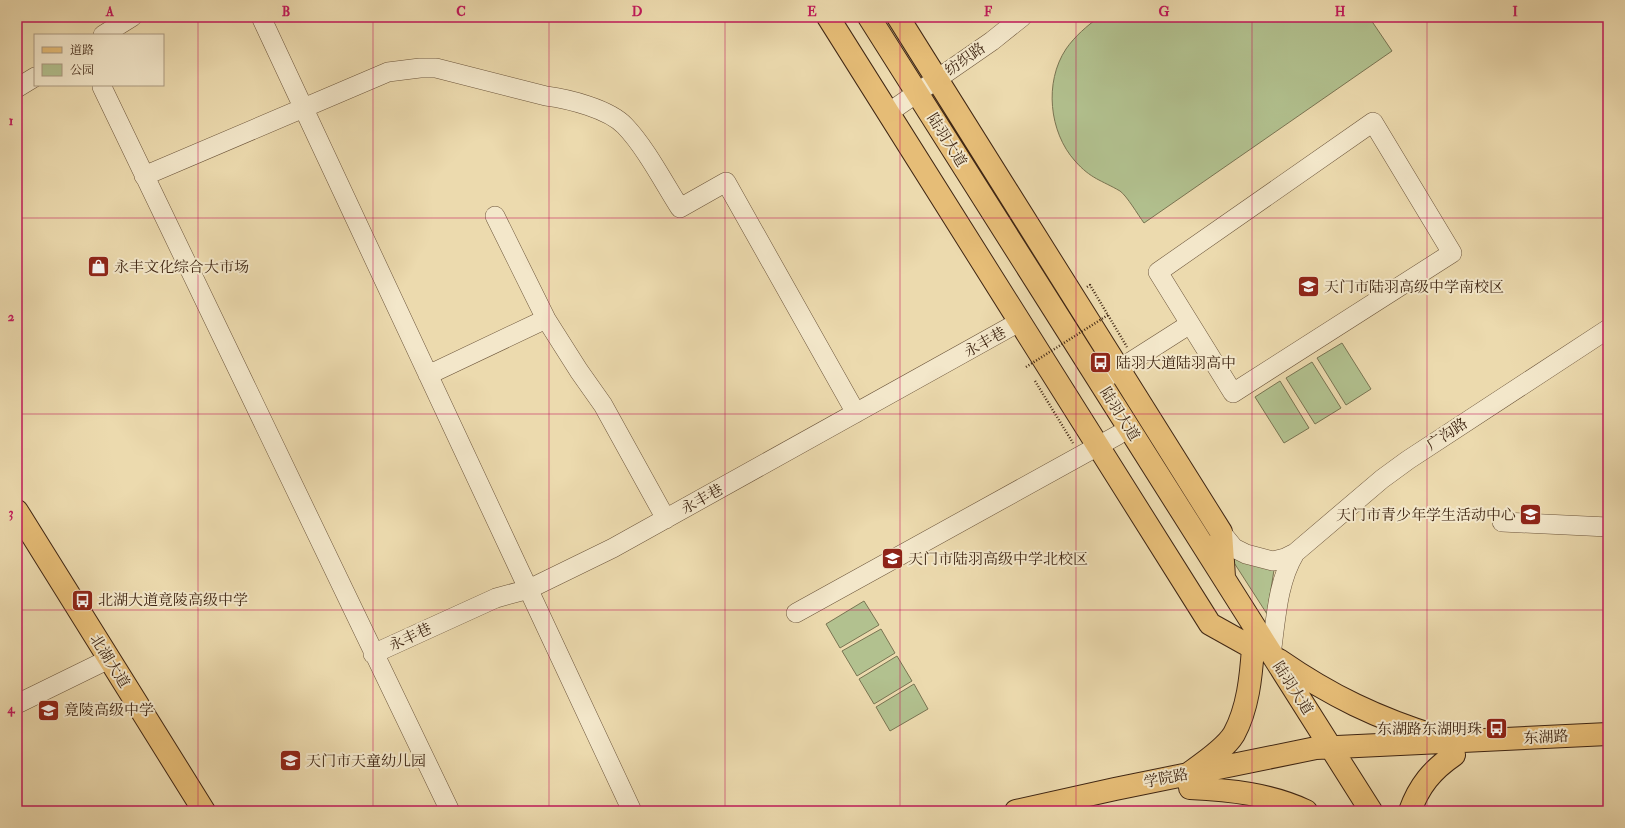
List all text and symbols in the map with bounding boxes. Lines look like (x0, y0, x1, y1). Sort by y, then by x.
text: A (105, 4, 115, 20)
text: B (282, 4, 290, 20)
text: C (456, 4, 466, 20)
text: D (632, 4, 643, 20)
text: E (807, 4, 817, 20)
text: F (984, 4, 993, 20)
text: G (1159, 4, 1170, 20)
text: H (1335, 4, 1346, 20)
text: I (1512, 4, 1518, 20)
legend (34, 34, 164, 86)
street label: 纺织路 (941, 39, 989, 80)
text: 道路 (70, 43, 94, 58)
text: 公园 (70, 63, 94, 78)
street label: 陆羽大道 (923, 110, 971, 171)
text: 1 (9, 113, 14, 129)
shop icon: 永丰文化综合大市场 (85, 254, 111, 280)
place label: 永丰文化综合大市场 (114, 258, 249, 277)
school or university icon: 天门市陆羽高级中学南校区 (1295, 274, 1321, 300)
place label: 天门市陆羽高级中学南校区 (1324, 278, 1504, 297)
text: 2 (8, 309, 15, 325)
street label: 永丰巷 (961, 323, 1010, 362)
bus stop icon: 陆羽大道陆羽高中 (1087, 350, 1113, 376)
place label: 陆羽大道陆羽高中 (1116, 354, 1236, 373)
street label: 陆羽大道 (1096, 384, 1144, 445)
street label: 广沟路 (1423, 414, 1471, 455)
street label: 永丰巷 (678, 480, 727, 519)
school or university icon: 天门市青少年学生活动中心 (1518, 502, 1544, 528)
text: 3 (9, 505, 14, 521)
place label: 天门市青少年学生活动中心 (1336, 506, 1516, 525)
school or university icon: 天门市陆羽高级中学北校区 (880, 546, 906, 572)
place label: 天门市陆羽高级中学北校区 (908, 550, 1088, 569)
bus stop icon: 北湖大道竟陵高级中学 (70, 587, 96, 613)
place label: 北湖大道竟陵高级中学 (98, 591, 248, 610)
street label: 永丰巷 (386, 619, 435, 656)
street label: 北湖大道 (86, 631, 134, 692)
street label: 陆羽大道 (1268, 658, 1317, 719)
school or university icon: 竟陵高级中学 (36, 697, 62, 723)
text: 4 (6, 701, 15, 717)
place label: 竟陵高级中学 (64, 701, 154, 720)
bus stop icon: 东湖路东湖明珠 (1484, 716, 1510, 742)
place label: 东湖路东湖明珠 (1377, 720, 1482, 739)
street label: 东湖路 (1523, 727, 1569, 748)
school or university icon: 天门市天童幼儿园 (277, 748, 303, 774)
place label: 天门市天童幼儿园 (306, 752, 426, 771)
street label: 学院路 (1142, 765, 1190, 792)

